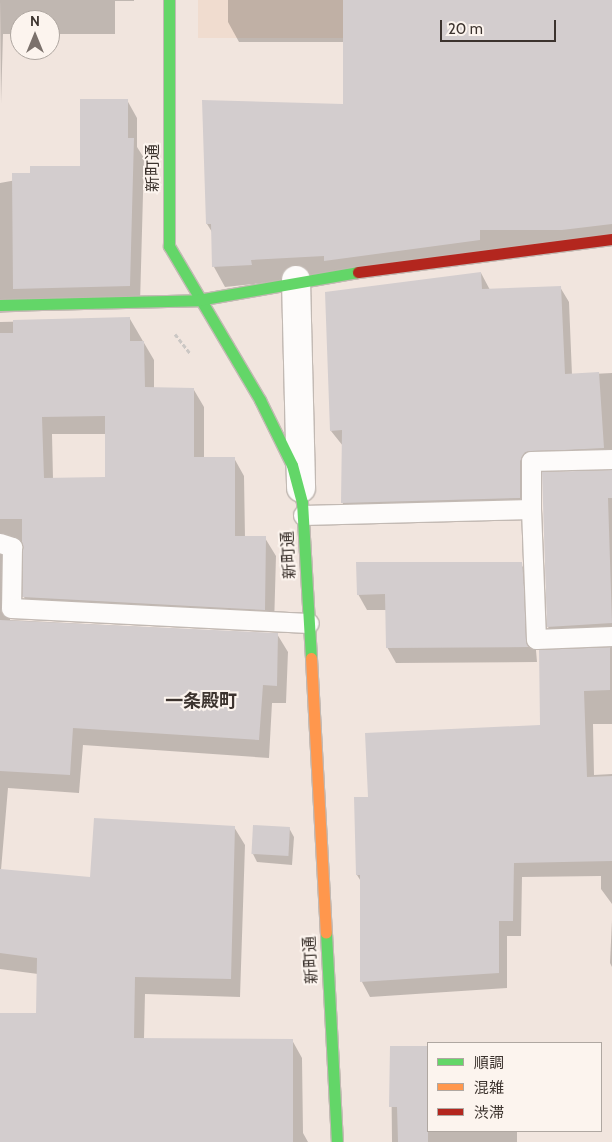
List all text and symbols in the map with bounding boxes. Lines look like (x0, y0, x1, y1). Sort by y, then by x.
north arrow (10, 10, 60, 60)
scale bar (442, 10, 558, 42)
text: N (30, 12, 40, 30)
text: 20 m (448, 20, 483, 38)
street label: 新町通 (143, 144, 163, 192)
street label: 新町通 (278, 531, 300, 579)
district label: 一条殿町 (165, 690, 237, 712)
street label: 新町通 (300, 936, 322, 984)
legend (427, 1042, 602, 1132)
text: 順調 (474, 1054, 504, 1072)
text: 混雑 (474, 1079, 504, 1097)
text: 渋滞 (474, 1104, 504, 1122)

